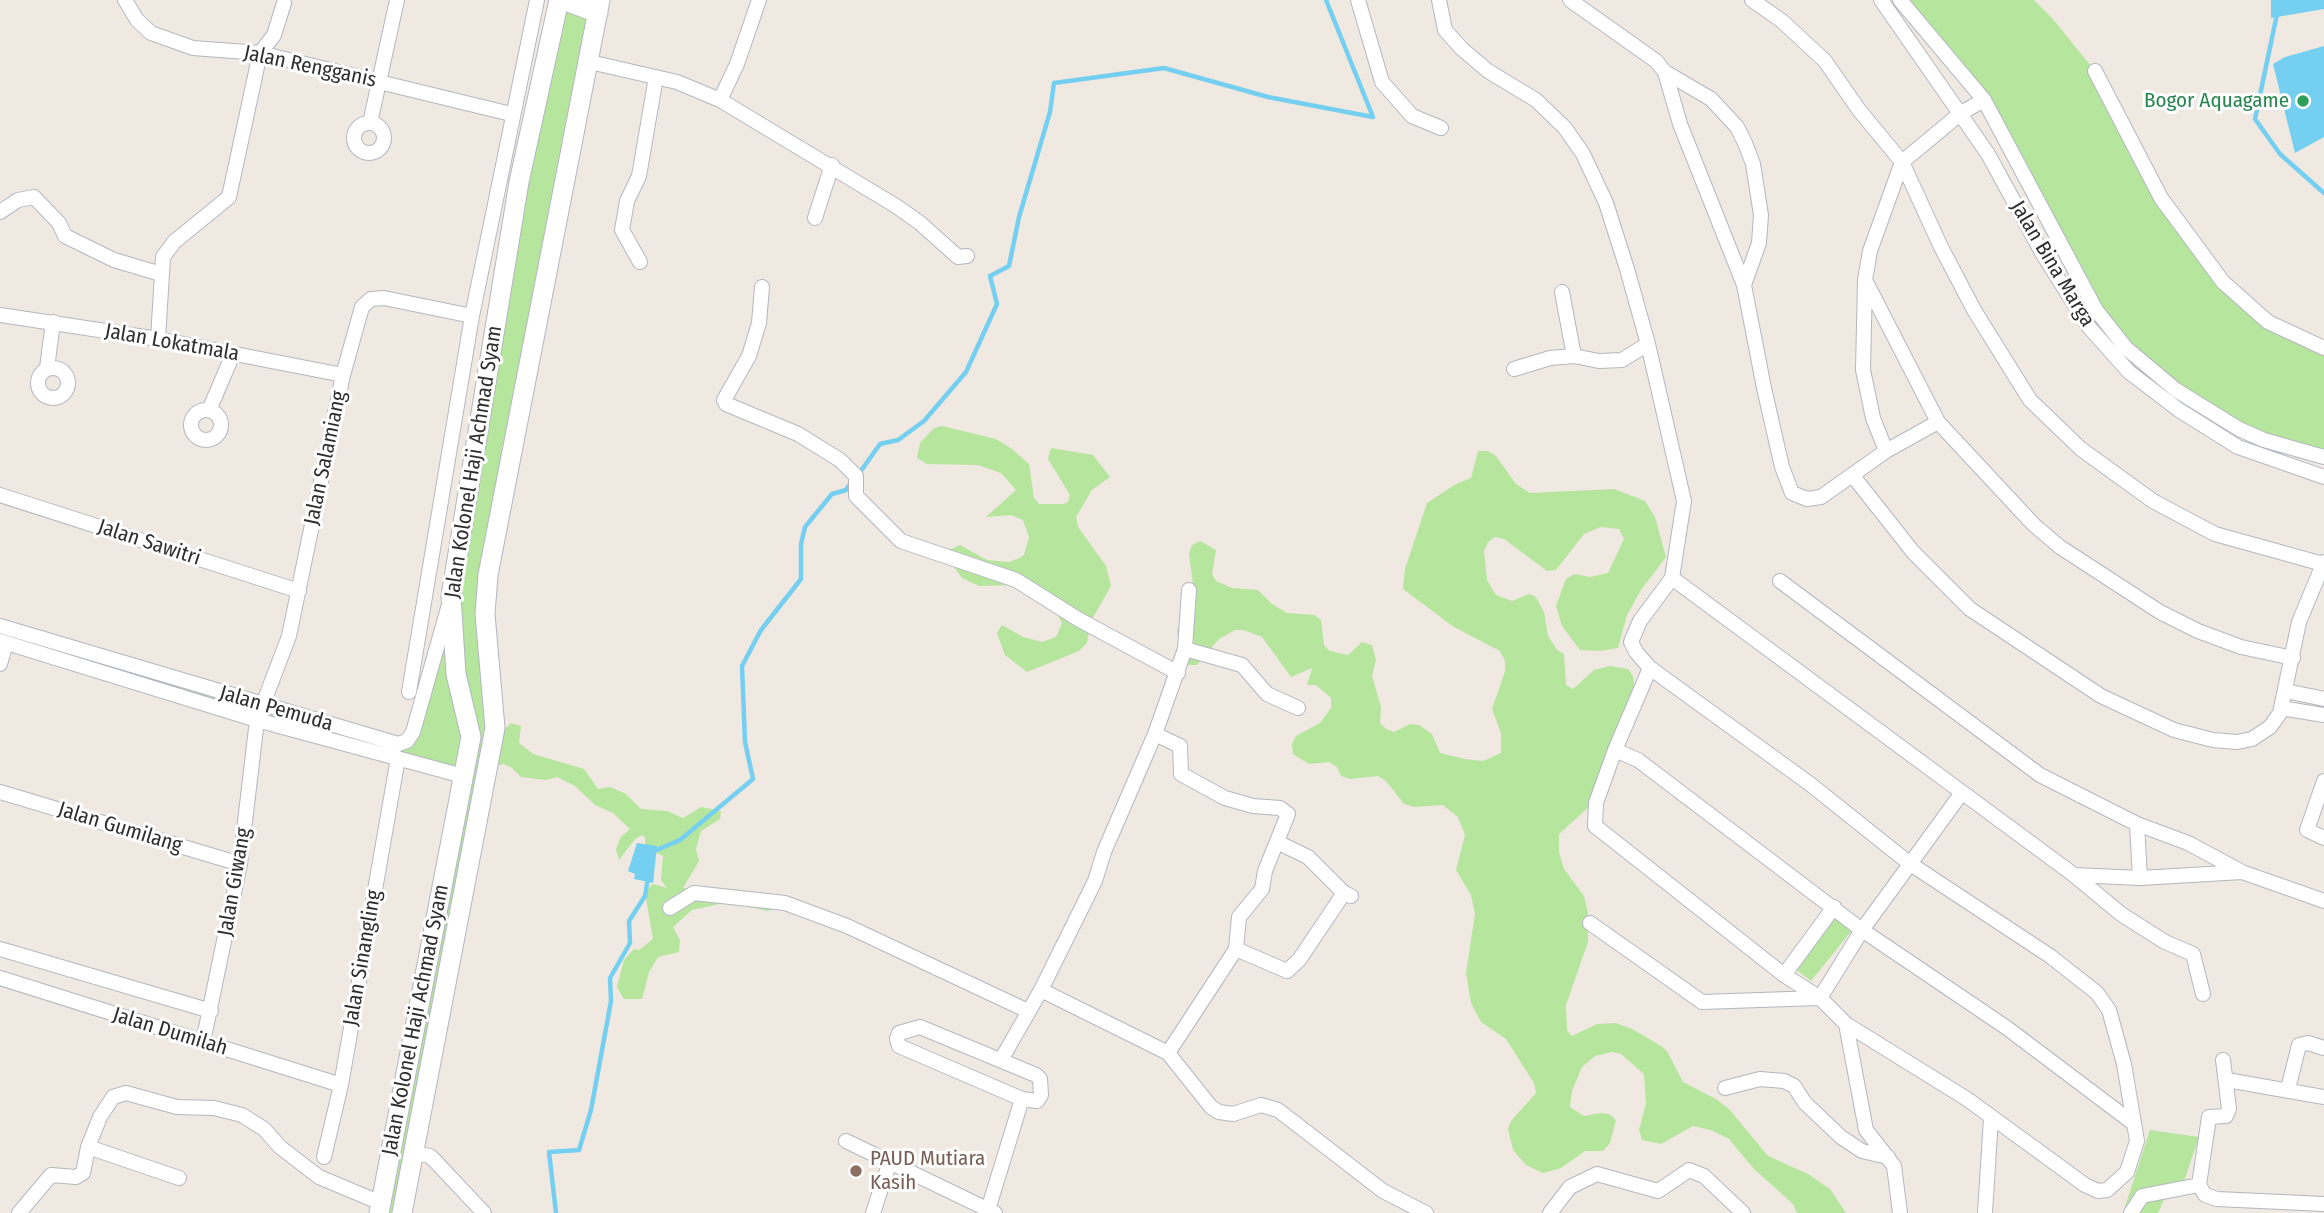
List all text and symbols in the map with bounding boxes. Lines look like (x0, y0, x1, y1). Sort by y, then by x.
street label: Jalan Rengganis (241, 41, 379, 93)
place label: Bogor Aquagame (2144, 88, 2289, 114)
marker: Bogor Aquagame (2295, 93, 2311, 109)
street label: Jalan Bina Marga (2004, 196, 2100, 332)
street label: Jalan Lokatmala (103, 319, 241, 367)
street label: Jalan Kolonel Haji Achmad Syam (440, 324, 508, 600)
street label: Jalan Salamiang (299, 389, 353, 527)
street label: Jalan Sawitri (94, 515, 204, 571)
street label: Jalan Pemuda (216, 681, 336, 737)
street label: Jalan Gumilang (55, 797, 185, 859)
street label: Jalan Giwang (213, 826, 257, 938)
street label: Jalan Kolonel Haji Achmad Syam (377, 882, 455, 1158)
street label: Jalan Sinangling (339, 888, 387, 1028)
street label: Jalan Dumilah (109, 1003, 231, 1061)
place label: PAUD Mutiara Kasih (870, 1146, 985, 1196)
marker: PAUD Mutiara Kasih (848, 1163, 864, 1179)

